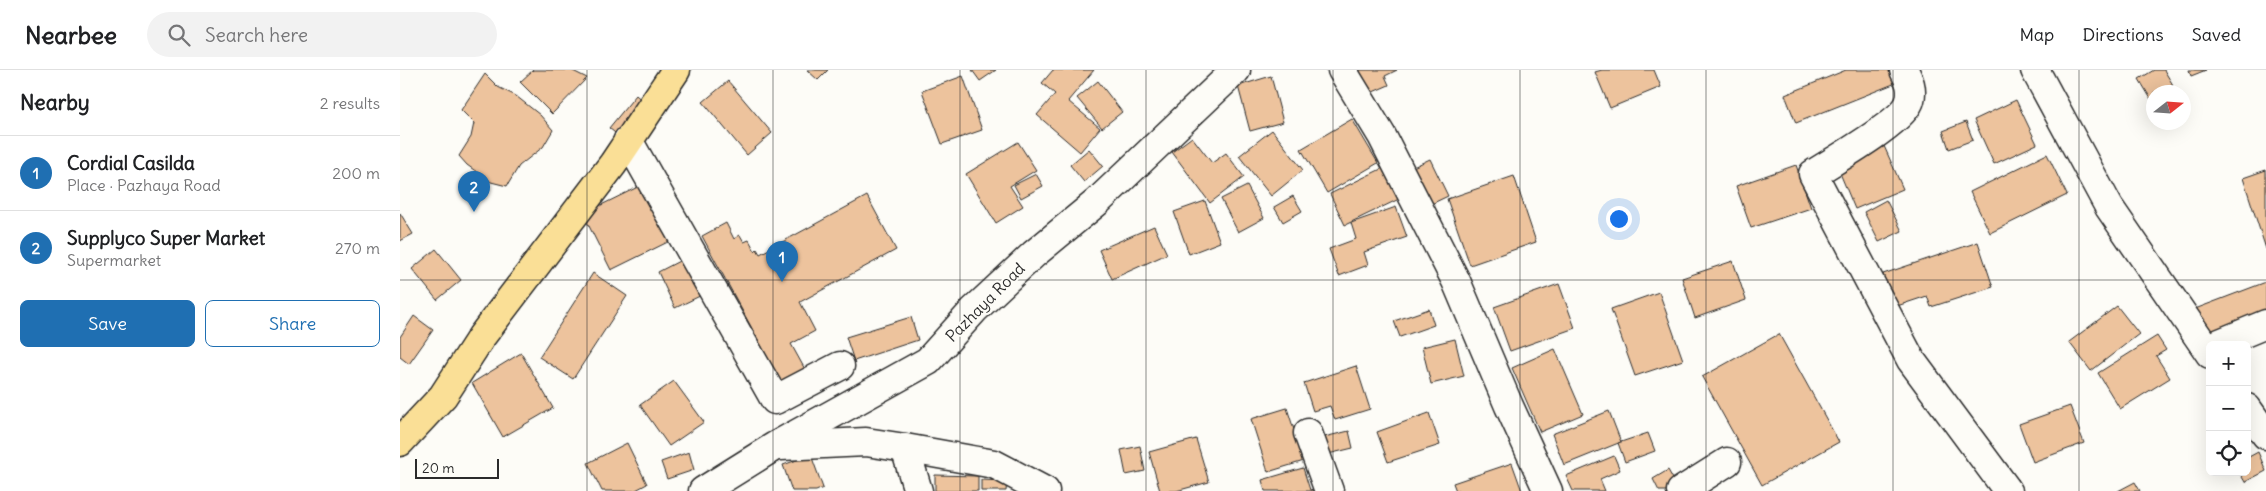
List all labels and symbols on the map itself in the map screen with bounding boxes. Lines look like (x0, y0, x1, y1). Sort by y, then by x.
north arrow (2146, 85, 2191, 130)
pin: 2 (458, 171, 490, 212)
your location (1606, 206, 1632, 232)
pin: 1 (766, 241, 798, 282)
street label: Pazhaya Road (941, 258, 1029, 346)
scale bar (415, 456, 499, 479)

